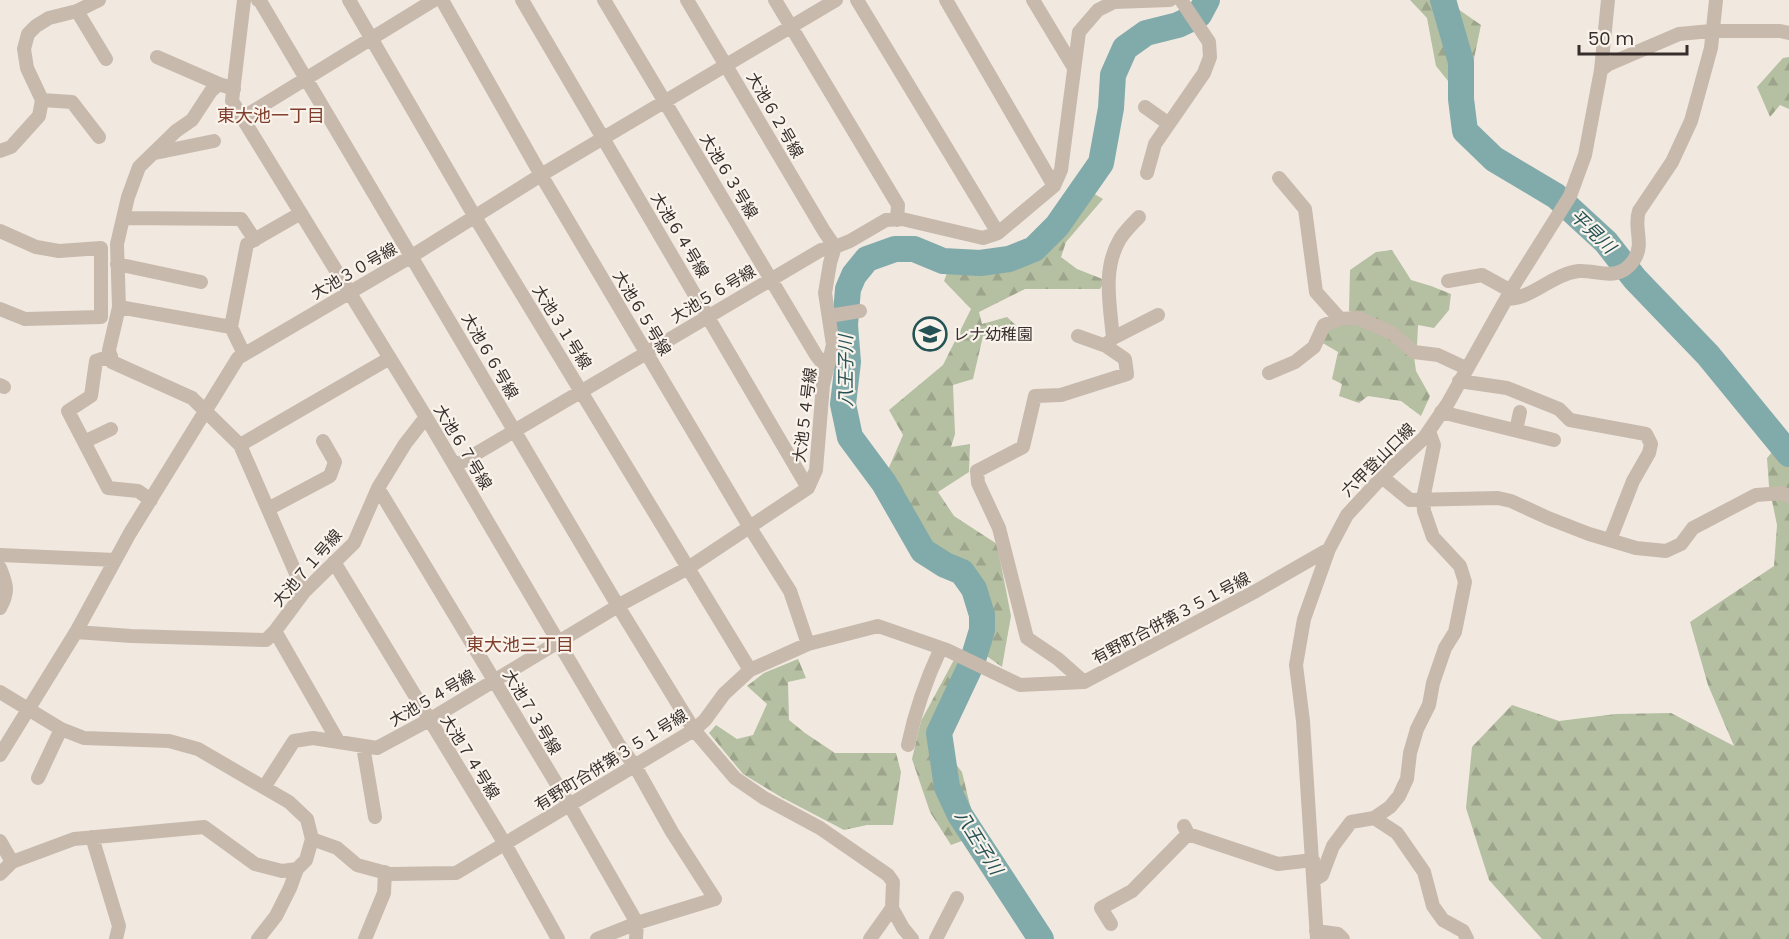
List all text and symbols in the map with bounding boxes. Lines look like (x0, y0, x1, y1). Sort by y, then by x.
scale bar (1579, 18, 1687, 56)
text: 50 m (1588, 26, 1634, 51)
street label: 大池６２号線 (741, 68, 809, 162)
district label: 東大池一丁目 (217, 103, 325, 128)
street label: 大池６３号線 (694, 129, 764, 223)
street label: 大池６４号線 (645, 188, 715, 282)
water label: 平見川 (1565, 203, 1623, 260)
street label: 大池３０号線 (307, 237, 401, 305)
street label: 大池５６号線 (666, 259, 760, 329)
street label: 大池６５号線 (607, 266, 677, 360)
street label: 大池３１号線 (527, 280, 597, 374)
street label: 大池６６号線 (456, 309, 524, 403)
school or university icon: レナ幼稚園 (912, 316, 948, 352)
place label: レナ幼稚園 (953, 323, 1033, 346)
water label: 八王子川 (833, 333, 858, 407)
street label: 大池５４号線 (788, 366, 822, 464)
street label: 大池６７号線 (428, 400, 498, 494)
street label: 六甲登山口線 (1336, 418, 1420, 502)
street label: 大池７１号線 (267, 524, 347, 612)
street label: 有野町合併第３５１号線 (1088, 567, 1254, 669)
district label: 東大池三丁目 (466, 632, 574, 657)
street label: 大池５４号線 (385, 664, 479, 732)
street label: 大池７３号線 (497, 665, 567, 759)
street label: 有野町合併第３５１号線 (530, 704, 692, 816)
street label: 大池７４号線 (435, 710, 505, 804)
water label: 八王子川 (949, 805, 1010, 881)

